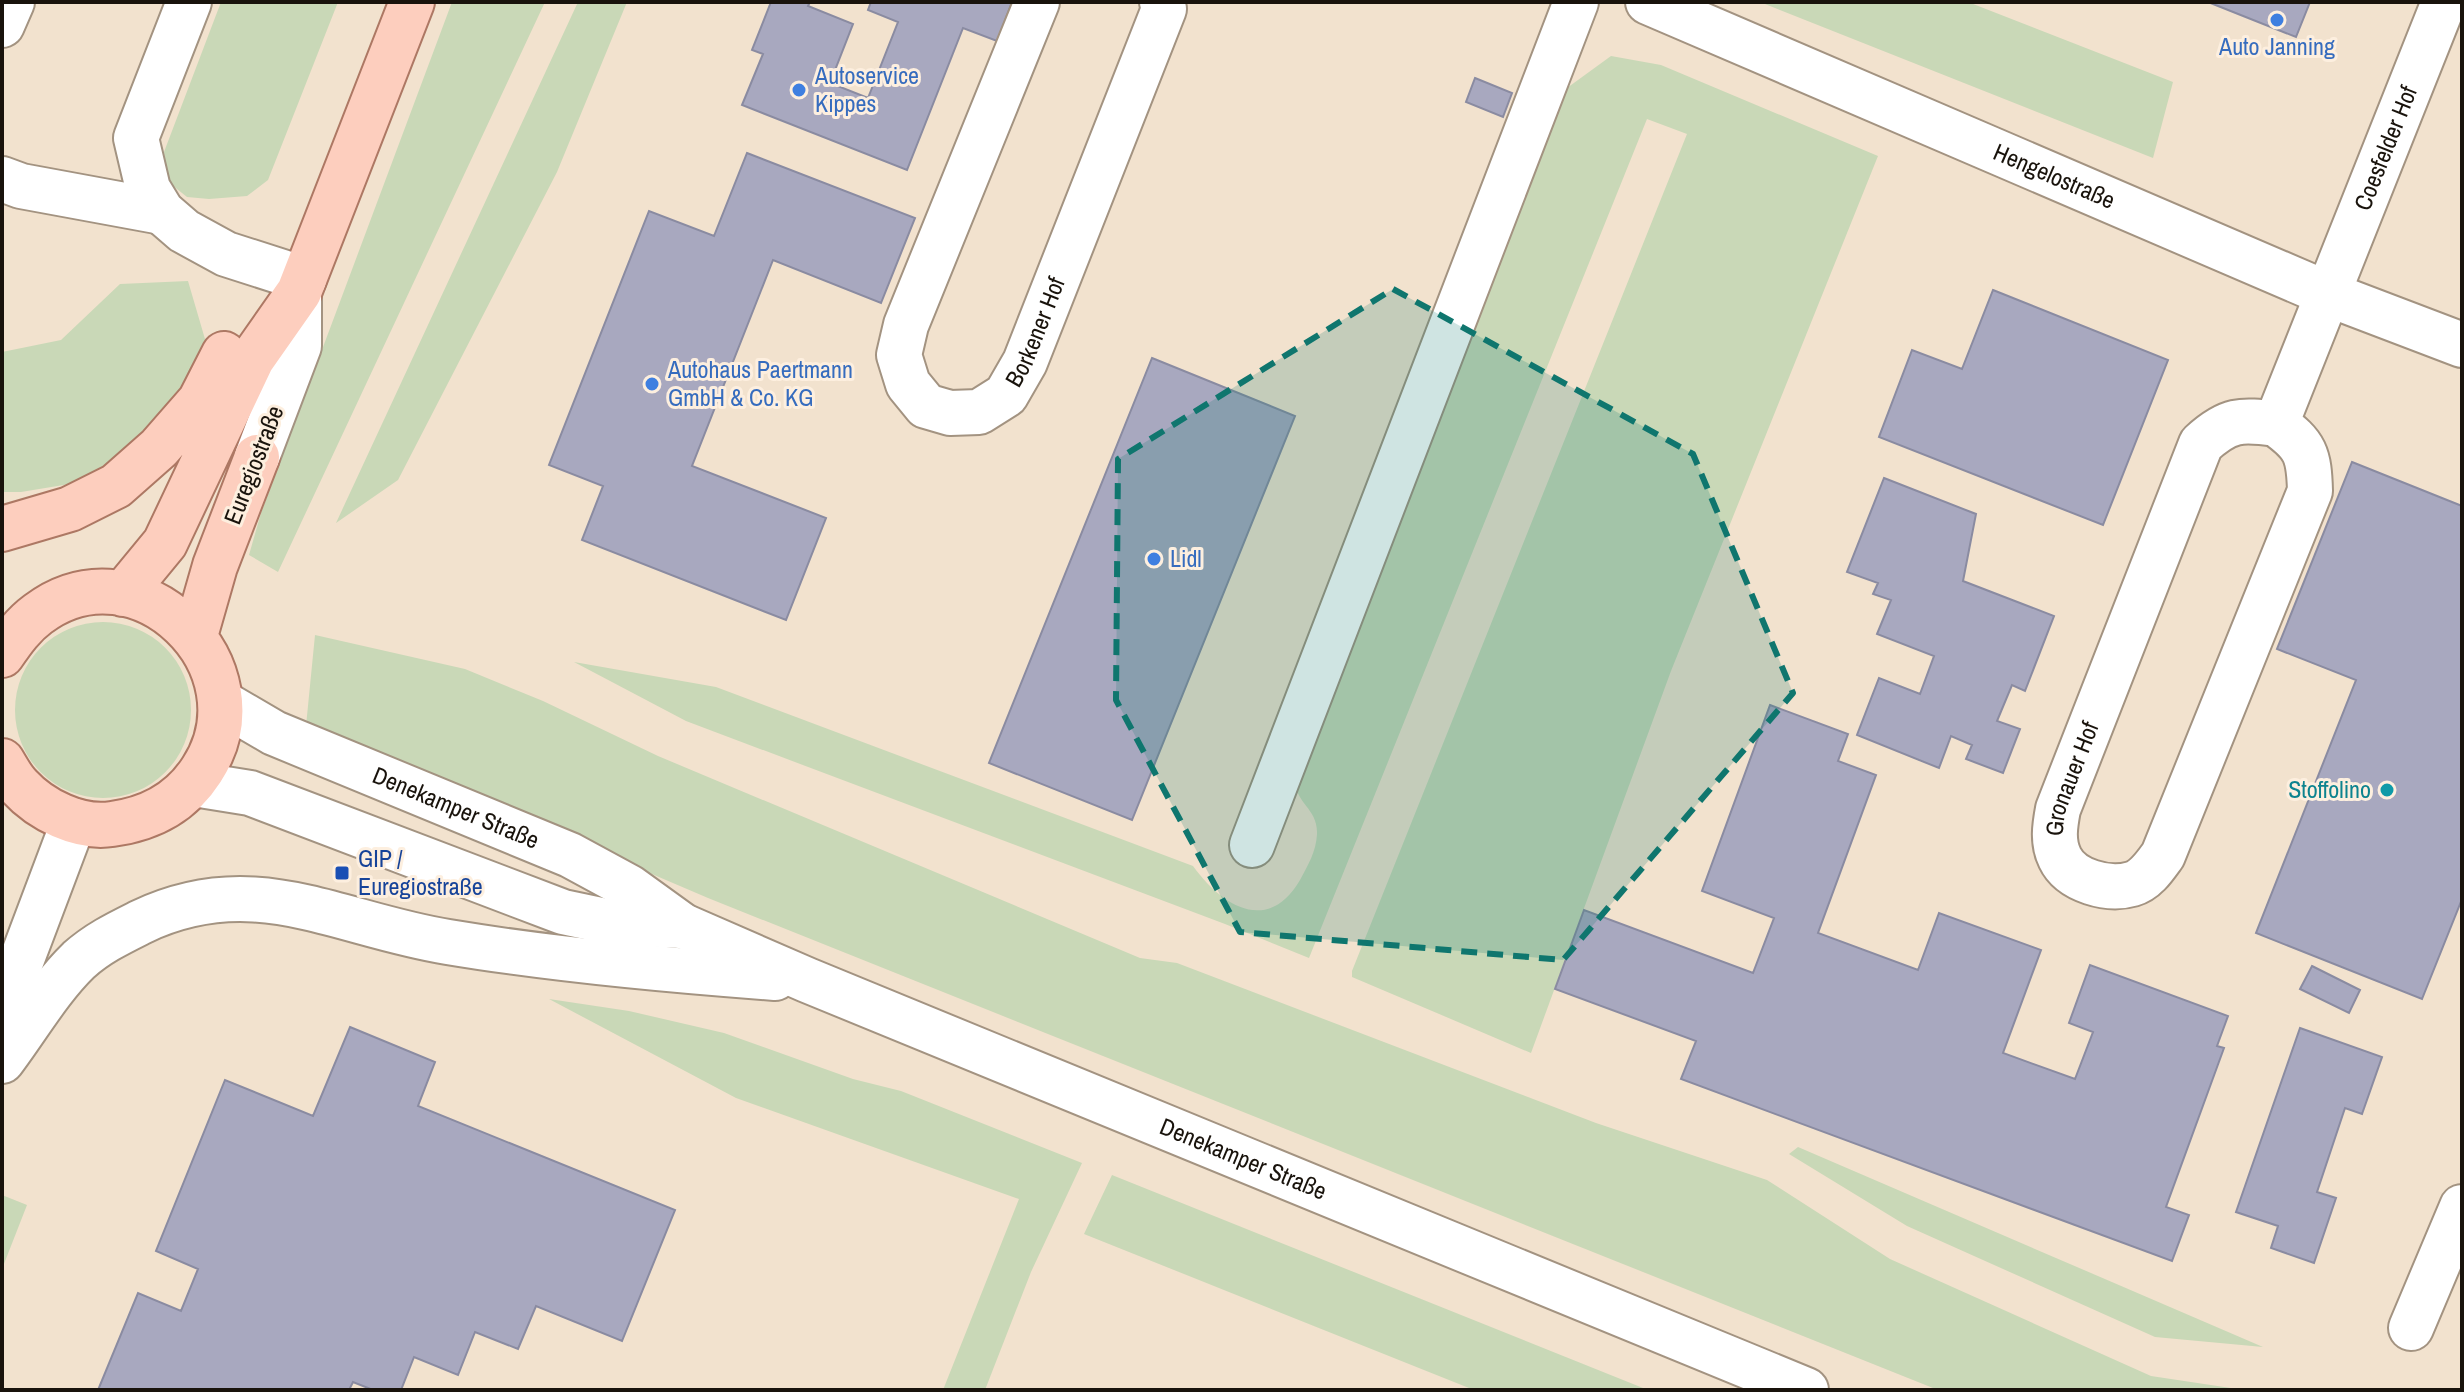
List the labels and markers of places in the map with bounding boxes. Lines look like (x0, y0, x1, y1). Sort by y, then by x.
marker: Auto Janning (2268, 11, 2286, 29)
place label: Auto Janning (2218, 30, 2335, 62)
place label: Autoservice Kippes (814, 59, 919, 119)
marker: Autoservice Kippes (790, 81, 808, 99)
place label: Autohaus Paertmann GmbH & Co. KG (667, 353, 853, 413)
marker: Autohaus Paertmann GmbH & Co. KG (643, 375, 661, 393)
place label: Lidl (1170, 542, 1202, 574)
marker: Lidl (1145, 550, 1163, 568)
place label: Stoffolino (2288, 773, 2371, 805)
marker: Stoffolino (2378, 781, 2396, 799)
place label: GIP / Euregiostraße (358, 842, 483, 902)
marker: GIP / Euregiostraße (333, 864, 351, 882)

